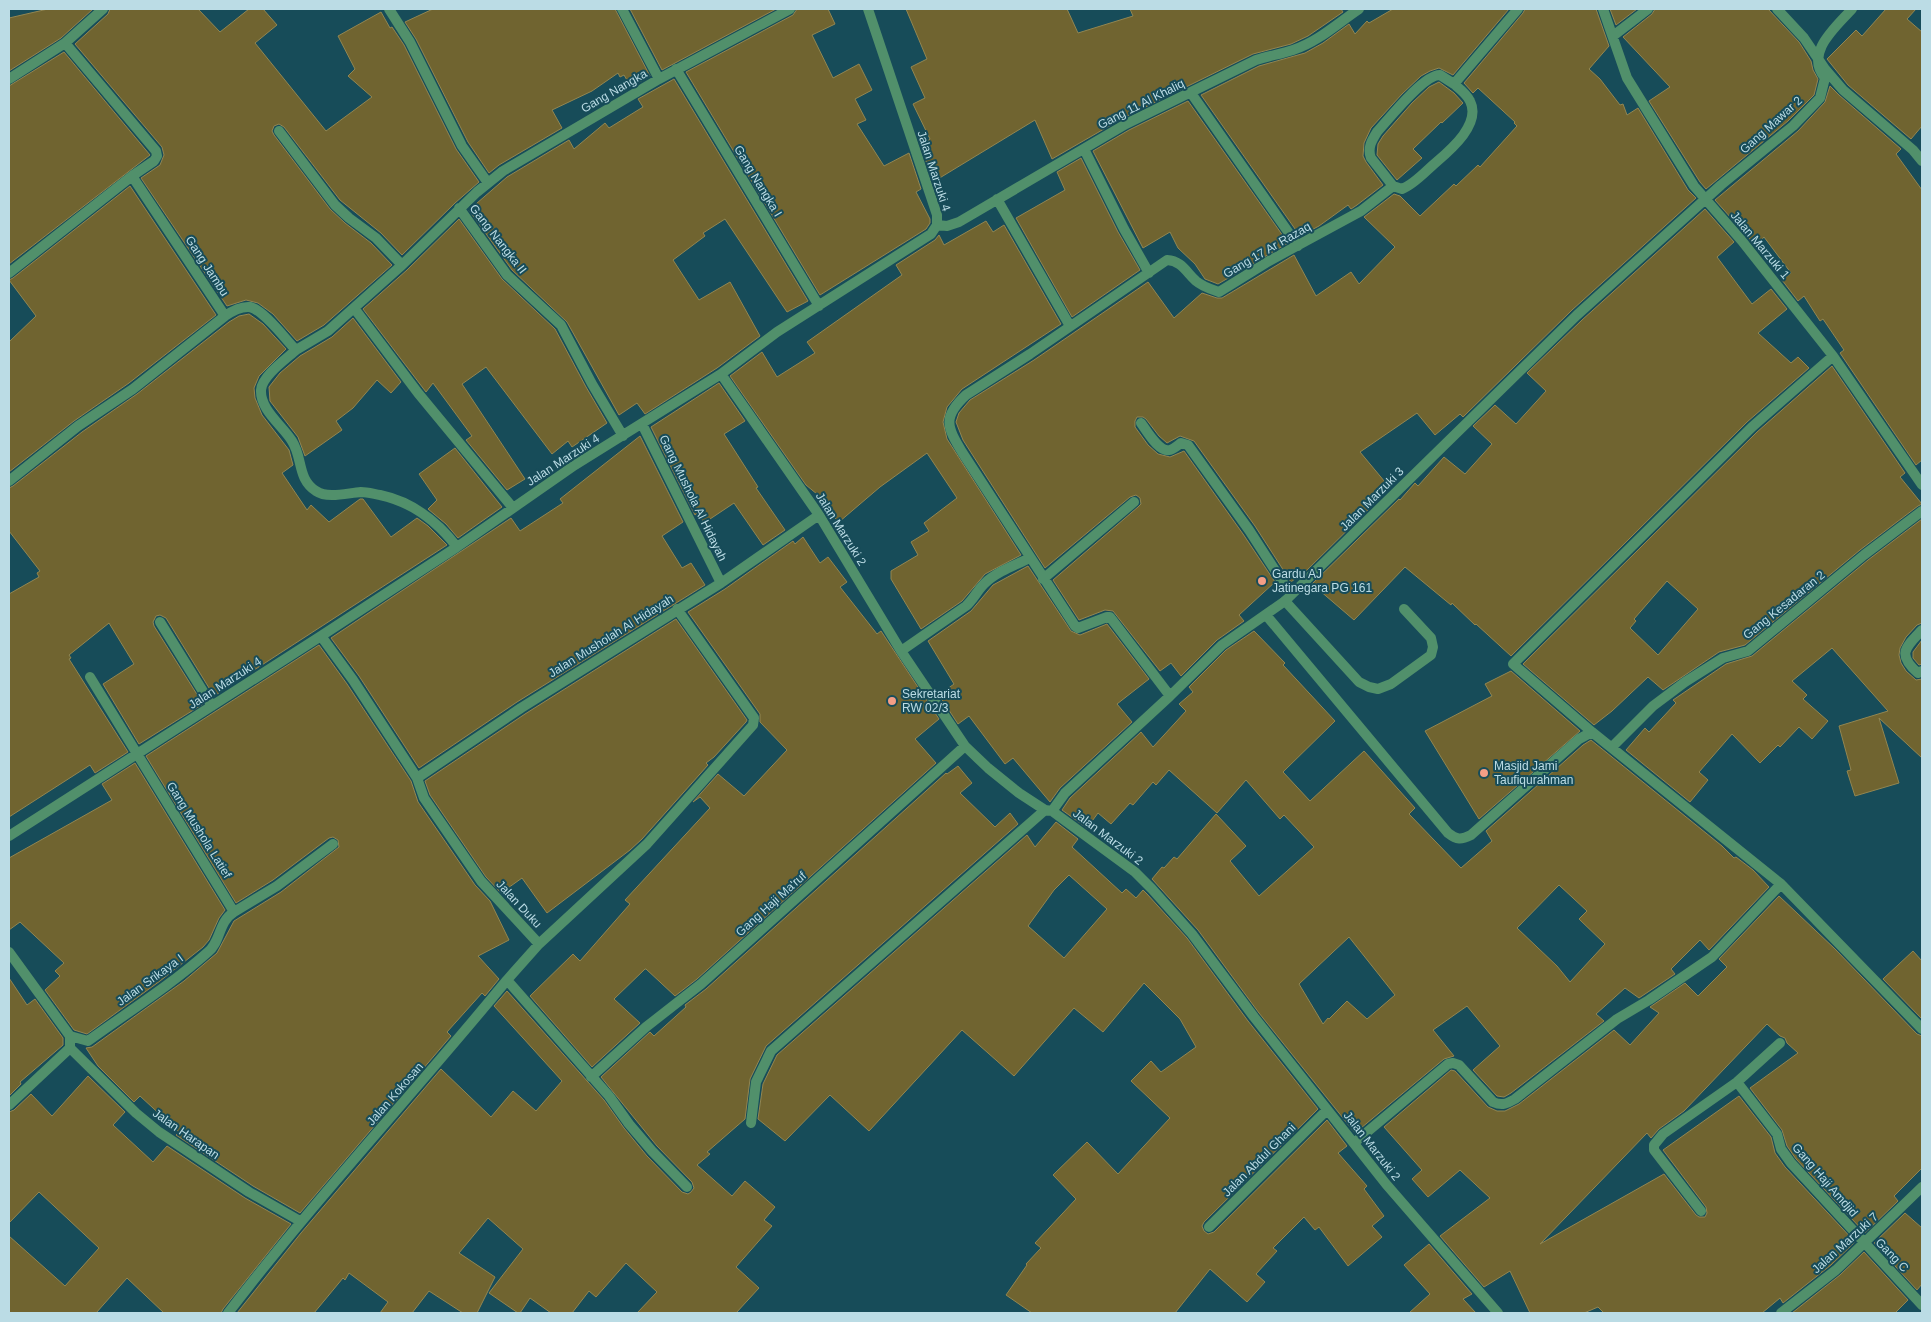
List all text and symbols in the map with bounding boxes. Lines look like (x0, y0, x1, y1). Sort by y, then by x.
street label: Gang Nangka (578, 66, 650, 116)
street label: Gang 11 Al Khaliq (1095, 76, 1187, 132)
street label: Gang Mawar 2 (1737, 93, 1805, 157)
street label: Jalan Marzuki 4 (914, 129, 954, 213)
street label: Gang Nangka I (731, 143, 785, 219)
street label: Gang Nangka II (467, 202, 529, 276)
street label: Jalan Marzuki 1 (1728, 208, 1793, 282)
street label: Gang 17 Ar Razaq (1221, 219, 1313, 281)
street label: Gang Jambu (182, 233, 232, 299)
street label: Jalan Marzuki 4 (524, 431, 602, 489)
street label: Gang Mushola Al Hidayah (656, 433, 730, 563)
street label: Jalan Marzuki 3 (1337, 464, 1407, 534)
street label: Jalan Marzuki 2 (813, 490, 869, 569)
place label: Gardu AJ Jatinegara PG 161 (1272, 567, 1372, 595)
street label: Gang Kesadaran 2 (1740, 568, 1828, 642)
marker: Gardu AJ Jatinegara PG 161 (1256, 575, 1268, 587)
street label: Jalan Musholah Al Hidayah (546, 592, 676, 680)
street label: Jalan Marzuki 4 (186, 654, 264, 712)
place label: Sekretariat RW 02/3 (902, 687, 961, 715)
marker: Sekretariat RW 02/3 (886, 695, 898, 707)
place label: Masjid Jami Taufiqurahman (1494, 759, 1573, 787)
marker: Masjid Jami Taufiqurahman (1478, 767, 1490, 779)
street label: Gang Mushola Latief (164, 779, 235, 881)
street label: Jalan Marzuki 2 (1070, 806, 1146, 868)
street label: Gang Haji Ma'ruf (733, 868, 809, 939)
street label: Jalan Duku (493, 877, 545, 931)
street label: Jalan Srikaya I (114, 951, 186, 1009)
street label: Jalan Kokosan (364, 1060, 426, 1128)
street label: Jalan Harapan (150, 1106, 222, 1162)
street label: Jalan Marzuki 2 (1341, 1109, 1404, 1184)
street label: Jalan Abdul Ghani (1220, 1121, 1298, 1199)
street label: Gang Haji Amdjid (1789, 1140, 1861, 1220)
street label: Jalan Marzuki 7 (1809, 1209, 1881, 1276)
street label: Gang C (1873, 1235, 1912, 1275)

